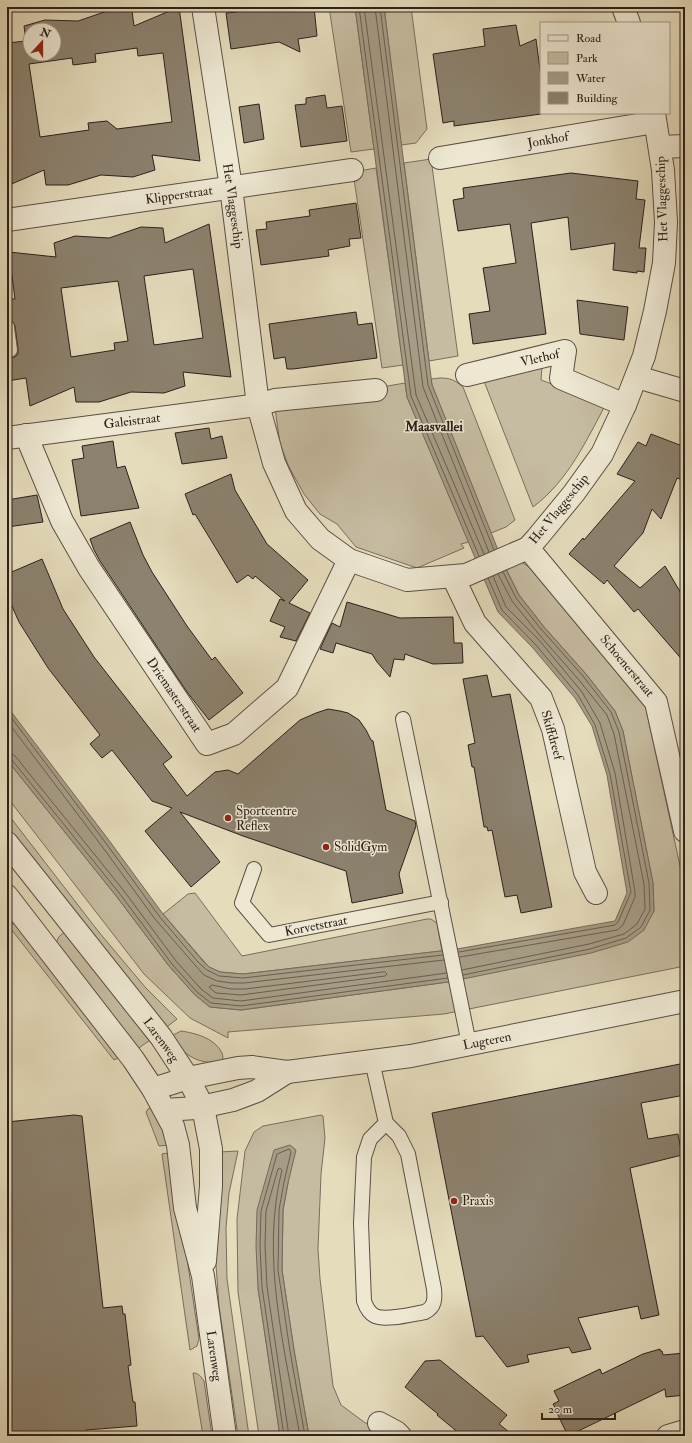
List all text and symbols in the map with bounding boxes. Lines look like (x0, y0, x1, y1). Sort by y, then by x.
north arrow (22, 22, 62, 62)
legend (540, 22, 670, 114)
text: N (38, 25, 53, 41)
text: Road (576, 31, 601, 46)
text: Park (576, 51, 598, 66)
text: Water (575, 71, 606, 86)
text: Building (576, 91, 619, 106)
street label: Jonkhof (525, 128, 572, 152)
street label: Het Vlaggeschip (652, 155, 672, 242)
street label: Het Vlaggeschip (218, 162, 247, 250)
street label: Klipperstraat (144, 182, 214, 209)
street label: Vlethof (519, 345, 563, 370)
street label: Galeistraat (103, 410, 161, 432)
district label: Maasvallei (404, 418, 463, 435)
street label: Het Vlaggeschip (526, 470, 593, 548)
street label: Schoenerstraat (596, 632, 658, 700)
street label: Driemasterstraat (143, 654, 205, 736)
street label: Skiffdreef (537, 708, 567, 763)
place label: Sportcentre Reflex (236, 803, 297, 834)
marker: Sportcentre Reflex (223, 813, 233, 823)
place label: SolidGym (334, 839, 387, 856)
marker: SolidGym (321, 842, 331, 852)
street label: Korvetstraat (283, 912, 349, 940)
street label: Larenweg (139, 1015, 183, 1066)
street label: Lugteren (461, 1028, 513, 1054)
place label: Praxis (462, 1193, 494, 1209)
marker: Praxis (449, 1196, 459, 1206)
street label: Larenweg (203, 1329, 226, 1383)
scale bar (542, 1395, 615, 1421)
text: 20 m (548, 1402, 573, 1417)

